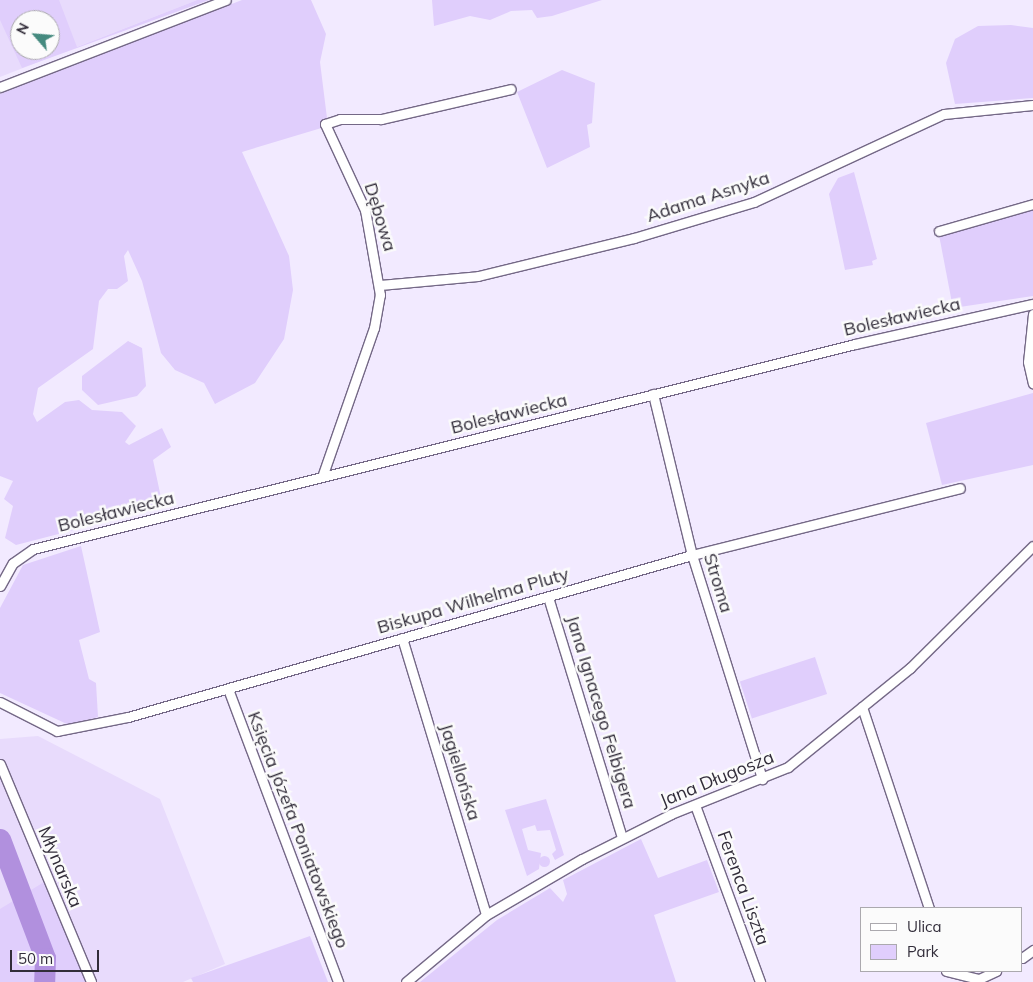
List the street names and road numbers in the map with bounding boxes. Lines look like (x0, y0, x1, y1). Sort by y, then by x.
street label: Adama Asnyka (644, 167, 772, 227)
street label: Dębowa (359, 180, 401, 254)
street label: Bolesławiecka (842, 293, 962, 341)
street label: Bolesławiecka (449, 389, 569, 439)
street label: Bolesławiecka (56, 487, 176, 537)
street label: Stroma (699, 551, 737, 615)
street label: Biskupa Wilhelma Pluty (375, 563, 571, 639)
street label: Jana Ignacego Felbigera (561, 613, 641, 811)
street label: Księcia Józefa Poniatowskiego (243, 709, 353, 951)
street label: Jagiellońska (435, 721, 485, 823)
street label: Jana Długosza (657, 746, 777, 812)
street label: Młynarska (33, 823, 87, 911)
street label: Ferenca Liszta (712, 828, 774, 948)

